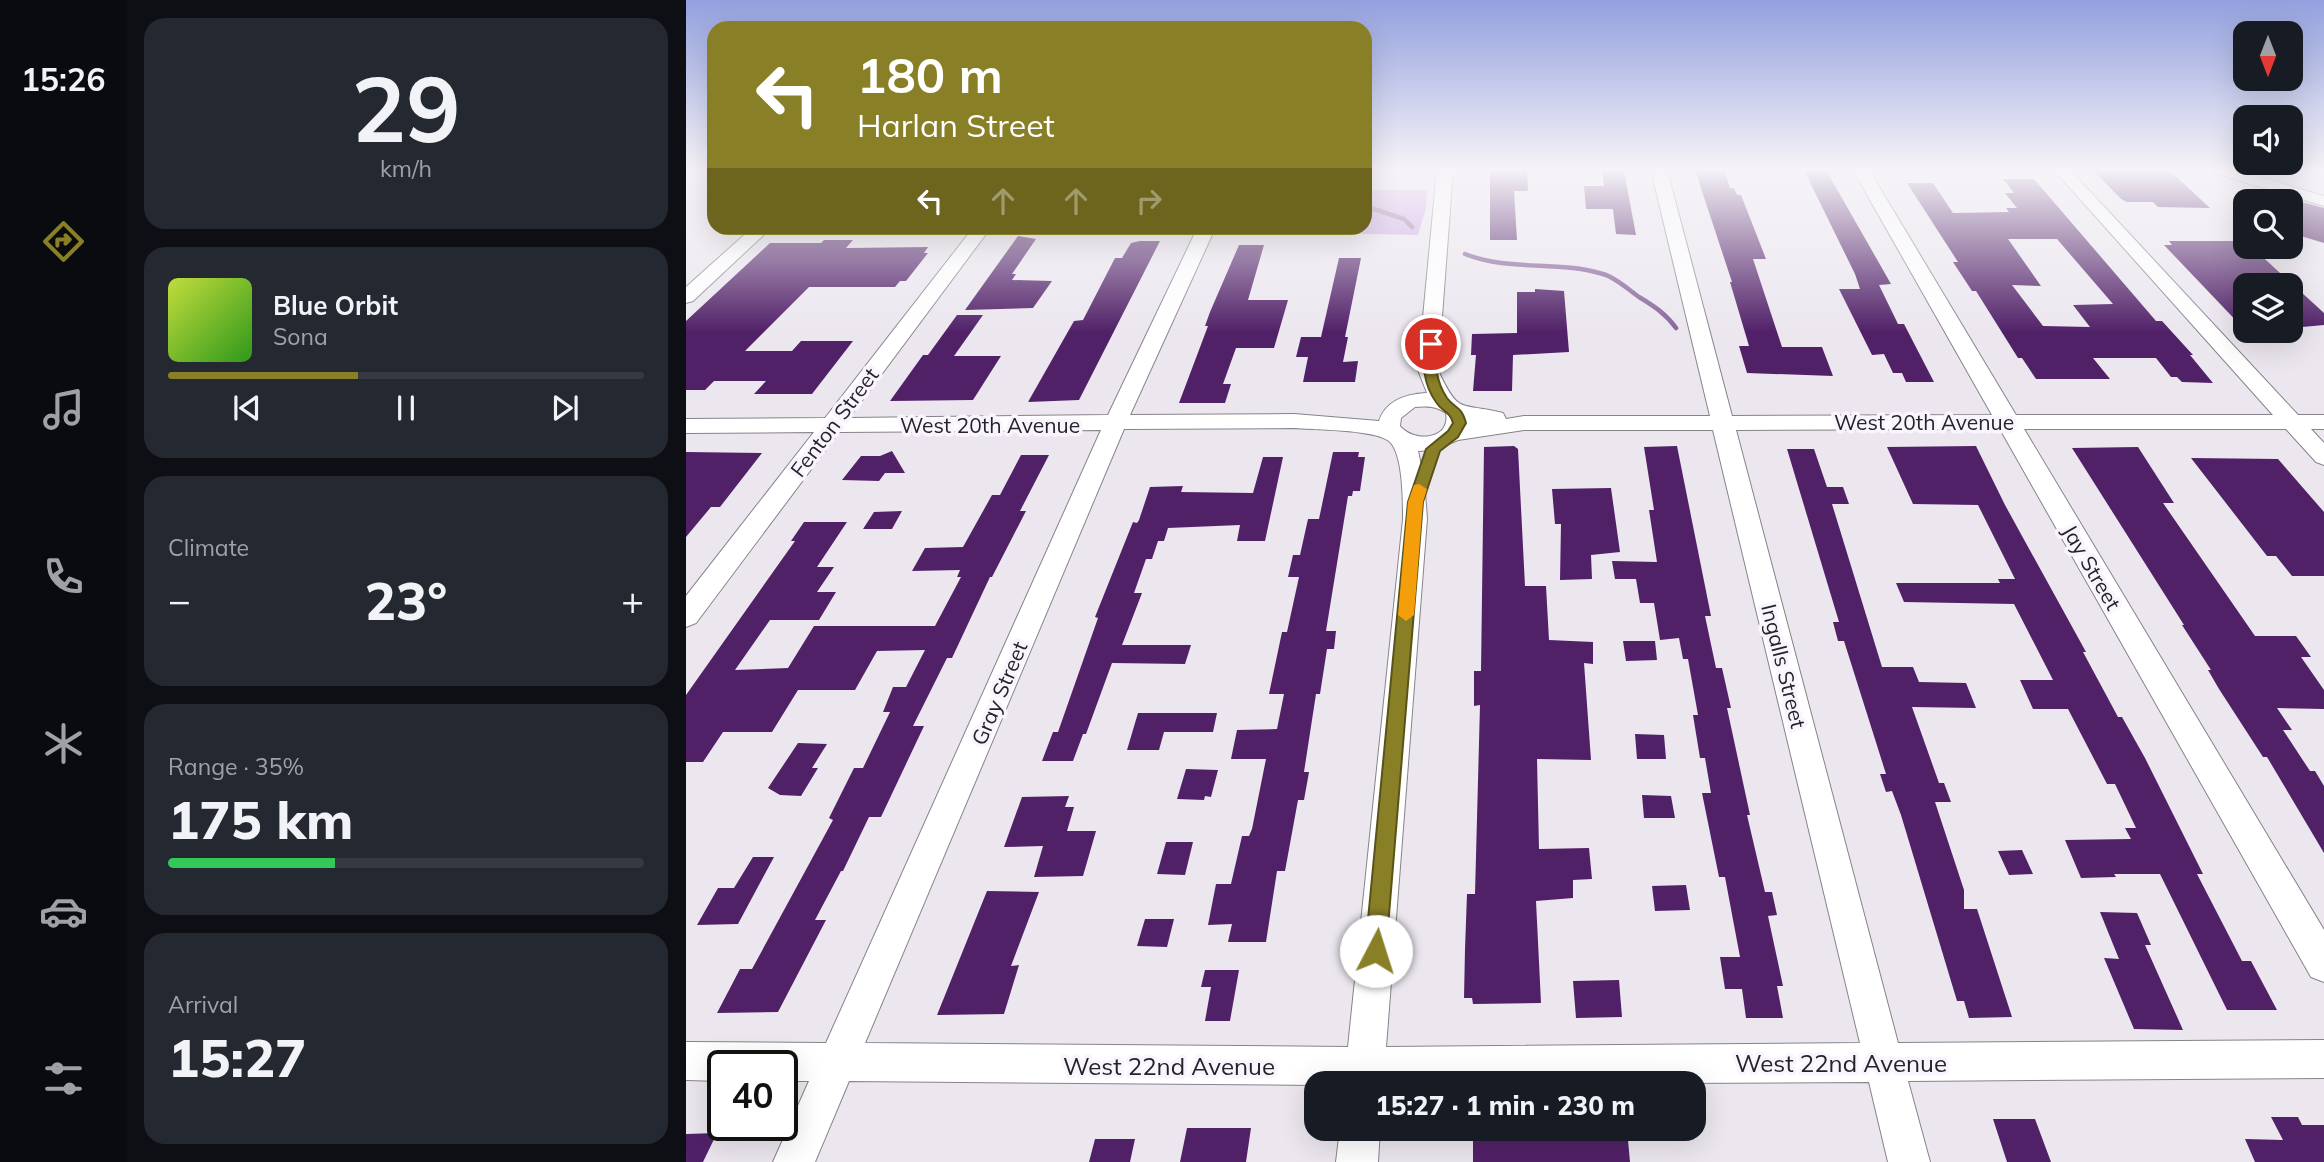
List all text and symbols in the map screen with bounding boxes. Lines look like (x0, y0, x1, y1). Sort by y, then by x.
north arrow (2233, 21, 2303, 91)
map controls (2233, 21, 2303, 343)
text: 180 m (857, 44, 1003, 105)
icon: left (742, 49, 833, 140)
text: 29 (351, 51, 461, 165)
text: 15:26 (21, 59, 105, 99)
text: Harlan Street (857, 105, 1055, 145)
button: sound (2233, 105, 2303, 175)
text: km/h (380, 154, 432, 183)
icon: left (911, 182, 949, 220)
icon: ahead (984, 182, 1022, 220)
icon: ahead (1057, 182, 1095, 220)
icon: right (1130, 182, 1168, 220)
button: search (2233, 189, 2303, 259)
icon: directions (39, 217, 88, 266)
button: layers (2233, 273, 2303, 343)
text: Blue Orbit (273, 289, 398, 322)
pin (1401, 314, 1461, 374)
text: Sona (273, 322, 328, 351)
icon: arrive (1412, 325, 1450, 363)
street label: Fenton Street (784, 362, 884, 482)
icon: music (39, 385, 88, 434)
icon: previous (228, 389, 266, 427)
icon: pause (387, 389, 425, 427)
icon: next (546, 389, 584, 427)
street label: West 20th Avenue (1834, 409, 2014, 435)
street label: West 20th Avenue (900, 412, 1080, 438)
street label: Jay Street (2057, 520, 2127, 614)
text: Climate (168, 533, 249, 562)
icon: phone (39, 552, 88, 601)
text: 23° (365, 568, 447, 633)
text: − (168, 576, 191, 624)
text: + (621, 576, 644, 624)
street label: Ingalls Street (1756, 601, 1812, 731)
street label: Gray Street (966, 637, 1032, 749)
icon: climate (39, 719, 88, 768)
text: Range · 35% (168, 752, 304, 781)
text: 175 km (168, 787, 353, 852)
icon: car (39, 887, 88, 936)
position arrow (1339, 914, 1413, 988)
text: Arrival (168, 990, 238, 1019)
text: 15:27 (168, 1025, 306, 1090)
street label: West 22nd Avenue (1735, 1048, 1947, 1078)
speed limit sign: 40 (707, 1050, 798, 1141)
street label: West 22nd Avenue (1063, 1051, 1275, 1081)
icon: filters (39, 1054, 88, 1103)
text: 15:27 · 1 min · 230 m (1375, 1089, 1635, 1122)

